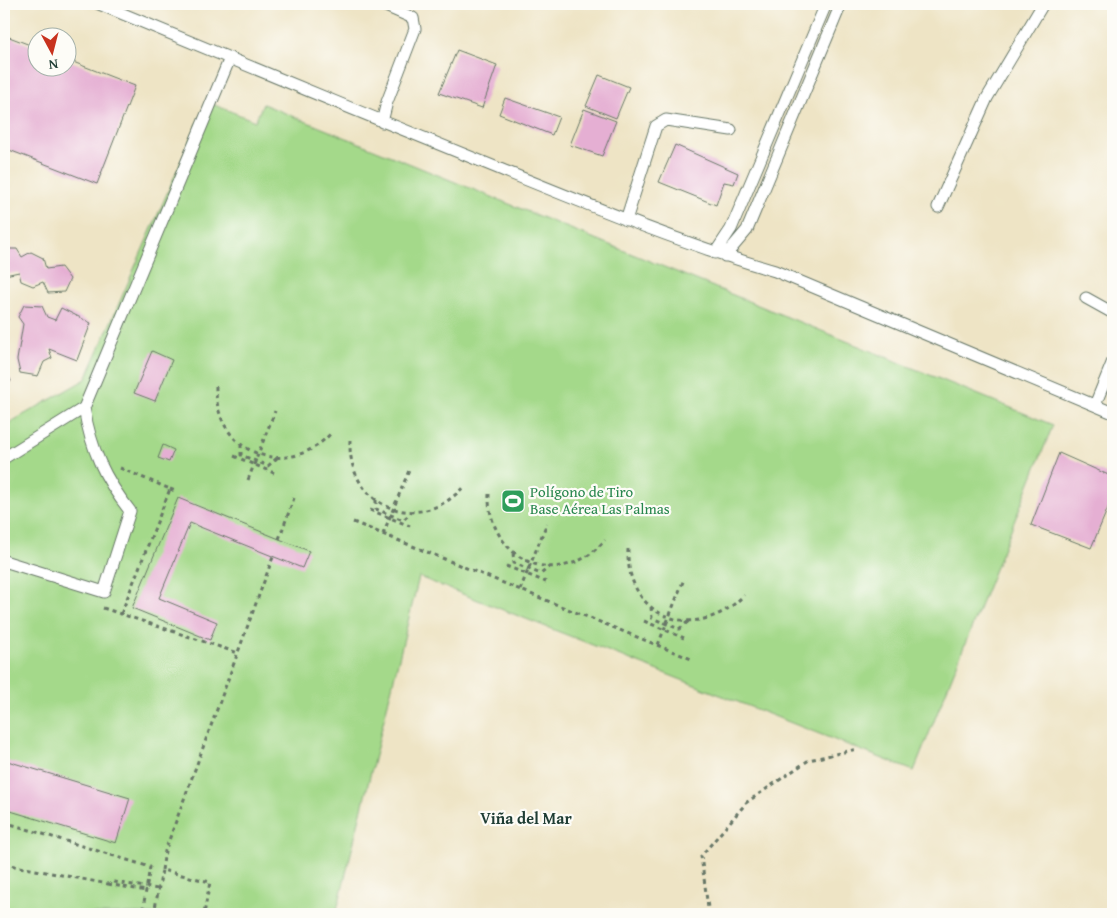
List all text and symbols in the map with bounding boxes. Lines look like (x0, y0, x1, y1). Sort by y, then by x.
north arrow (28, 28, 78, 78)
text: N (47, 54, 59, 75)
place label: Polígono de Tiro Base Aérea Las Palmas (530, 481, 670, 519)
sports icon: Polígono de Tiro Base Aérea Las Palmas (500, 488, 526, 514)
district label: Viña del Mar (480, 806, 572, 830)

